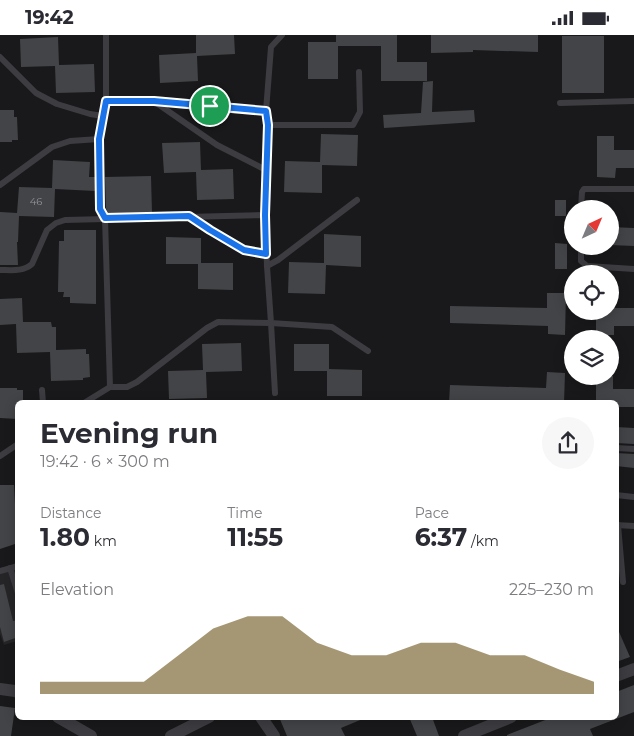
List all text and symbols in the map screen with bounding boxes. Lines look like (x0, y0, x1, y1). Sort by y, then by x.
text: 19:42 (25, 6, 74, 29)
pin (189, 85, 231, 127)
icon: arrive (196, 92, 224, 120)
house number: 46 (30, 195, 42, 208)
north arrow (564, 200, 619, 255)
map controls (564, 200, 619, 385)
button: locate (564, 265, 619, 320)
button: layers (564, 330, 619, 385)
text: Evening run (40, 416, 218, 450)
button: share (542, 417, 594, 469)
text: 19:42 · 6 × 300 m (40, 452, 170, 471)
text: Distance (40, 504, 102, 522)
text: Time (227, 504, 262, 522)
text: Pace (415, 504, 449, 522)
text: 1.80 (40, 522, 90, 552)
text: 11:55 (227, 522, 283, 552)
text: 6:37 (415, 522, 467, 552)
text: km (90, 532, 117, 550)
text: /km (467, 532, 499, 550)
text: Elevation (40, 580, 114, 599)
text: 225–230 m (509, 580, 594, 599)

